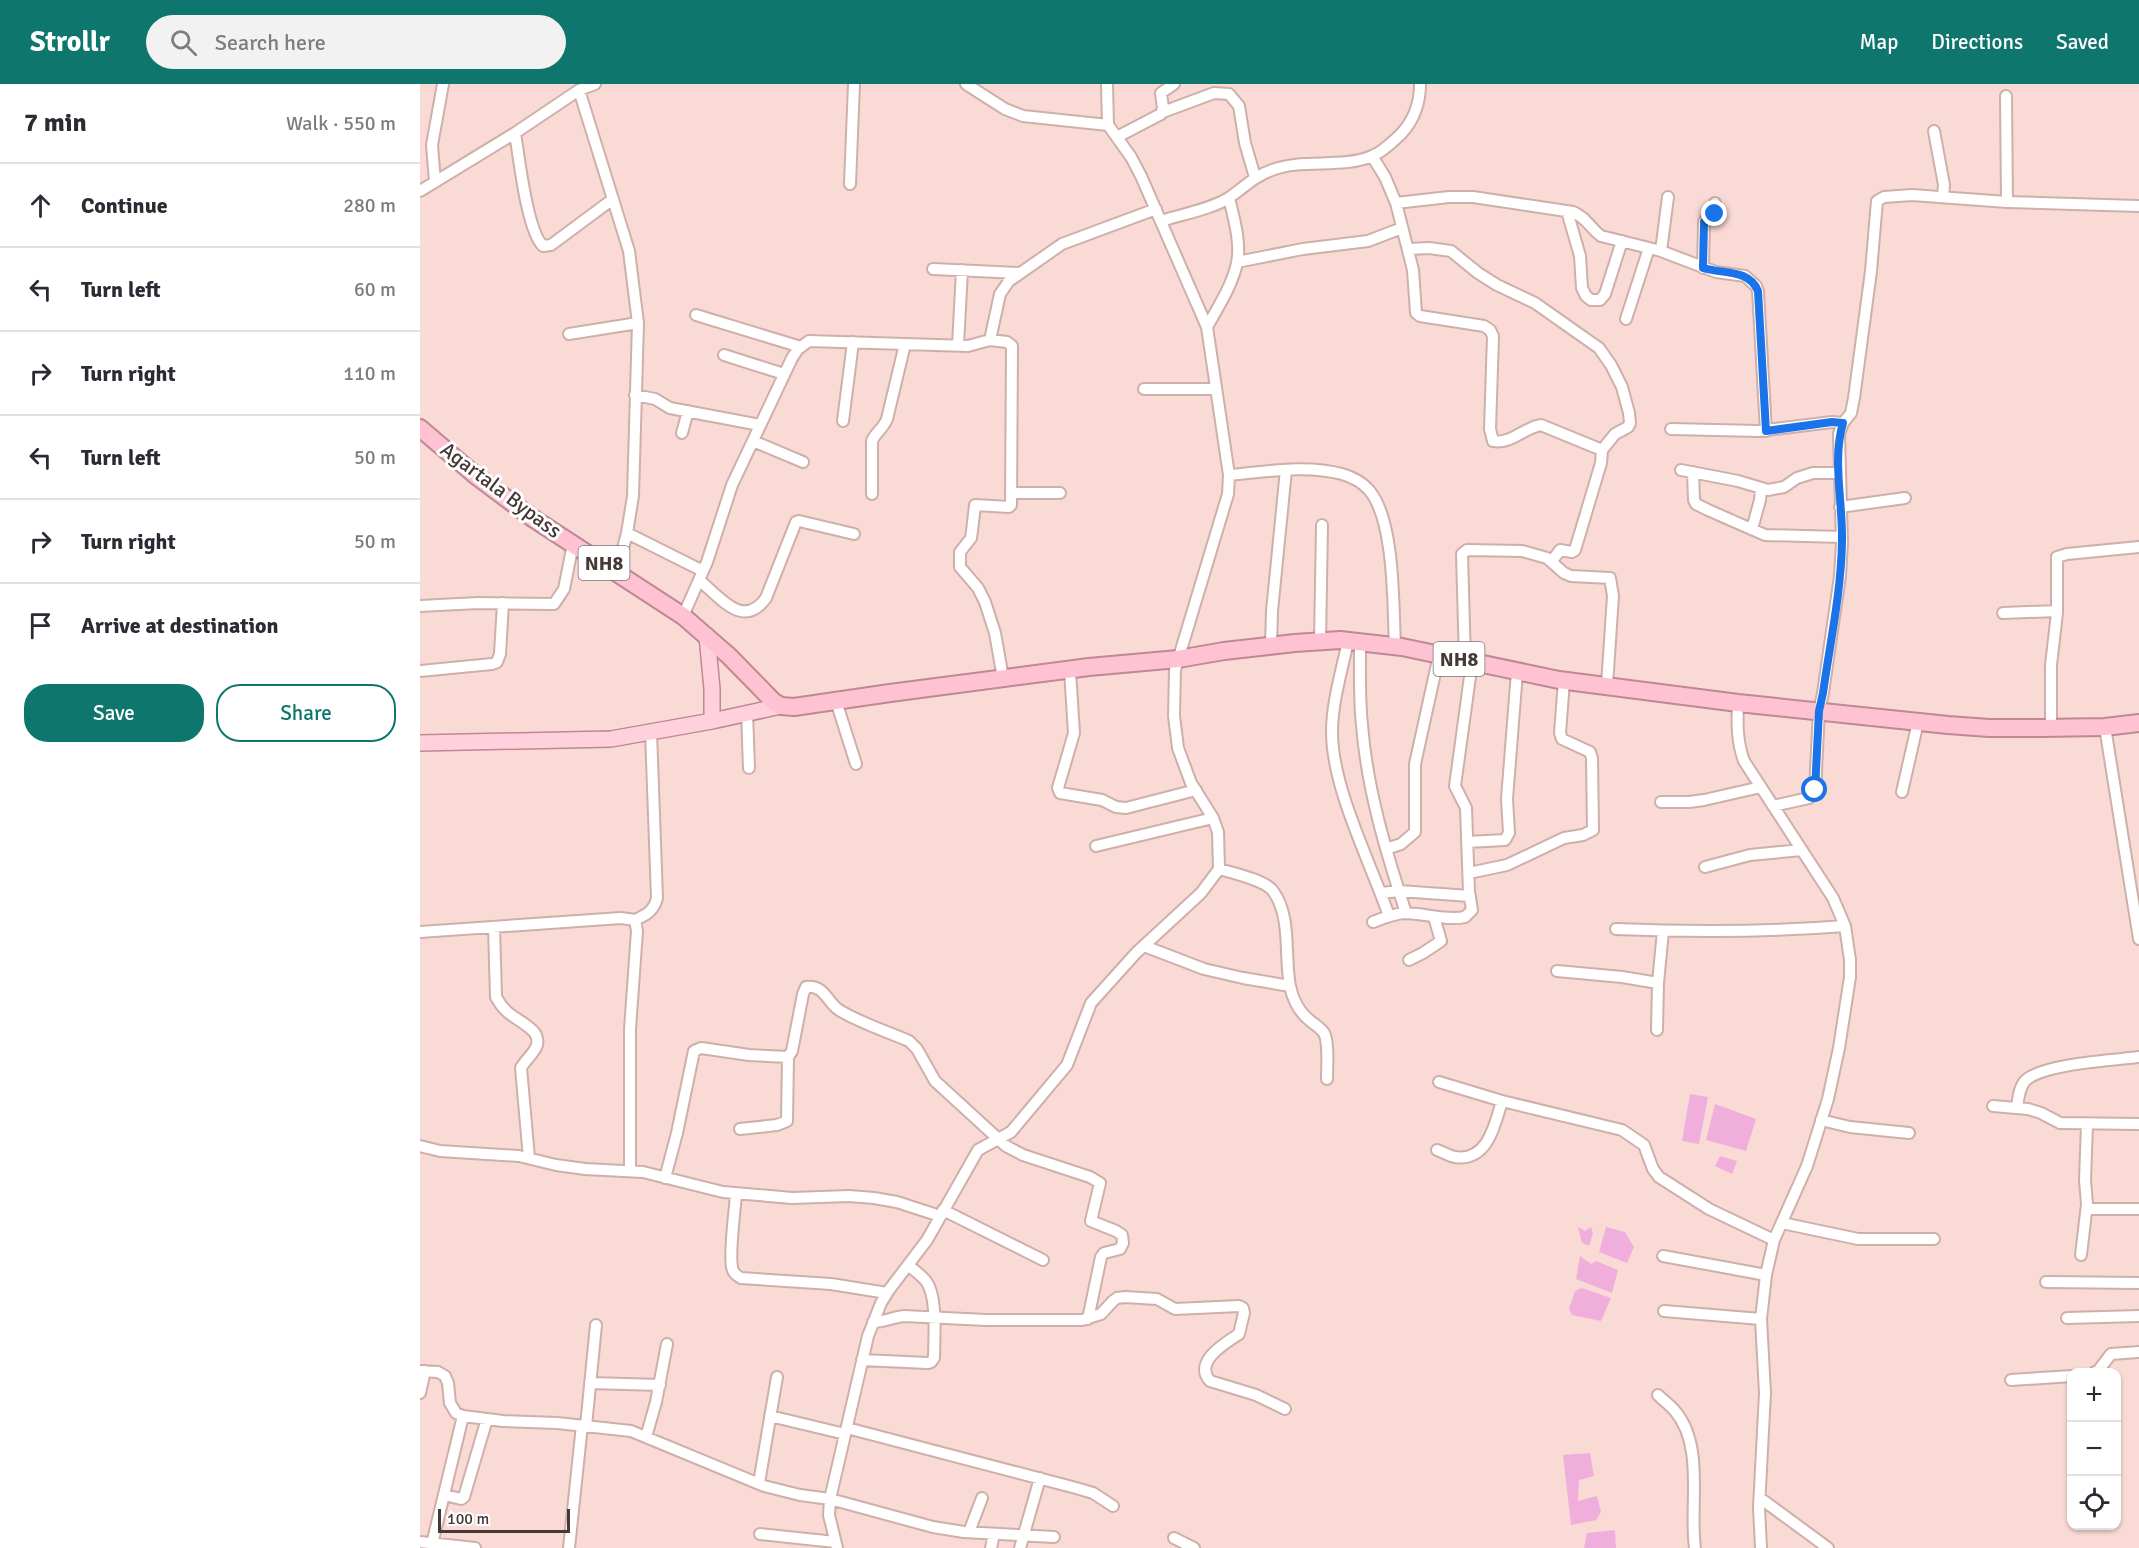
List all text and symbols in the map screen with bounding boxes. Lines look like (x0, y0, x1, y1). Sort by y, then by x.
search box (146, 15, 566, 69)
text: Strollr (30, 25, 110, 59)
icon: search (167, 26, 200, 59)
text: Search here (215, 29, 326, 56)
text: Map (1860, 29, 1898, 55)
text: Directions (1931, 29, 2023, 55)
text: Saved (2056, 29, 2109, 55)
text: 7 min (24, 107, 87, 139)
text: Walk · 550 m (286, 111, 396, 136)
icon: ahead (24, 189, 57, 222)
text: Continue (81, 192, 168, 219)
text: 280 m (343, 193, 396, 218)
route end (1701, 200, 1727, 226)
icon: left (24, 273, 57, 306)
text: Turn left (81, 276, 161, 303)
text: 60 m (354, 277, 396, 302)
icon: right (24, 357, 57, 390)
text: Turn right (81, 360, 176, 387)
text: 110 m (343, 361, 396, 386)
street label: Agartala Bypass (435, 436, 567, 544)
icon: left (24, 441, 57, 474)
text: Turn left (81, 444, 161, 471)
text: 50 m (354, 445, 396, 470)
icon: right (24, 525, 57, 558)
text: Turn right (81, 528, 176, 555)
text: 50 m (354, 529, 396, 554)
road number: NH8 (578, 546, 630, 580)
icon: arrive (24, 609, 57, 642)
text: Arrive at destination (81, 612, 278, 639)
road number: NH8 (1434, 642, 1484, 676)
button: Save (24, 684, 204, 742)
button: Share (216, 684, 396, 742)
route start (1801, 776, 1827, 802)
map controls (2067, 1368, 2121, 1530)
button: + (2067, 1368, 2121, 1422)
button: − (2067, 1422, 2121, 1476)
button: locate (2067, 1476, 2121, 1530)
scale bar (438, 1506, 570, 1534)
text: 100 m (447, 1509, 489, 1529)

